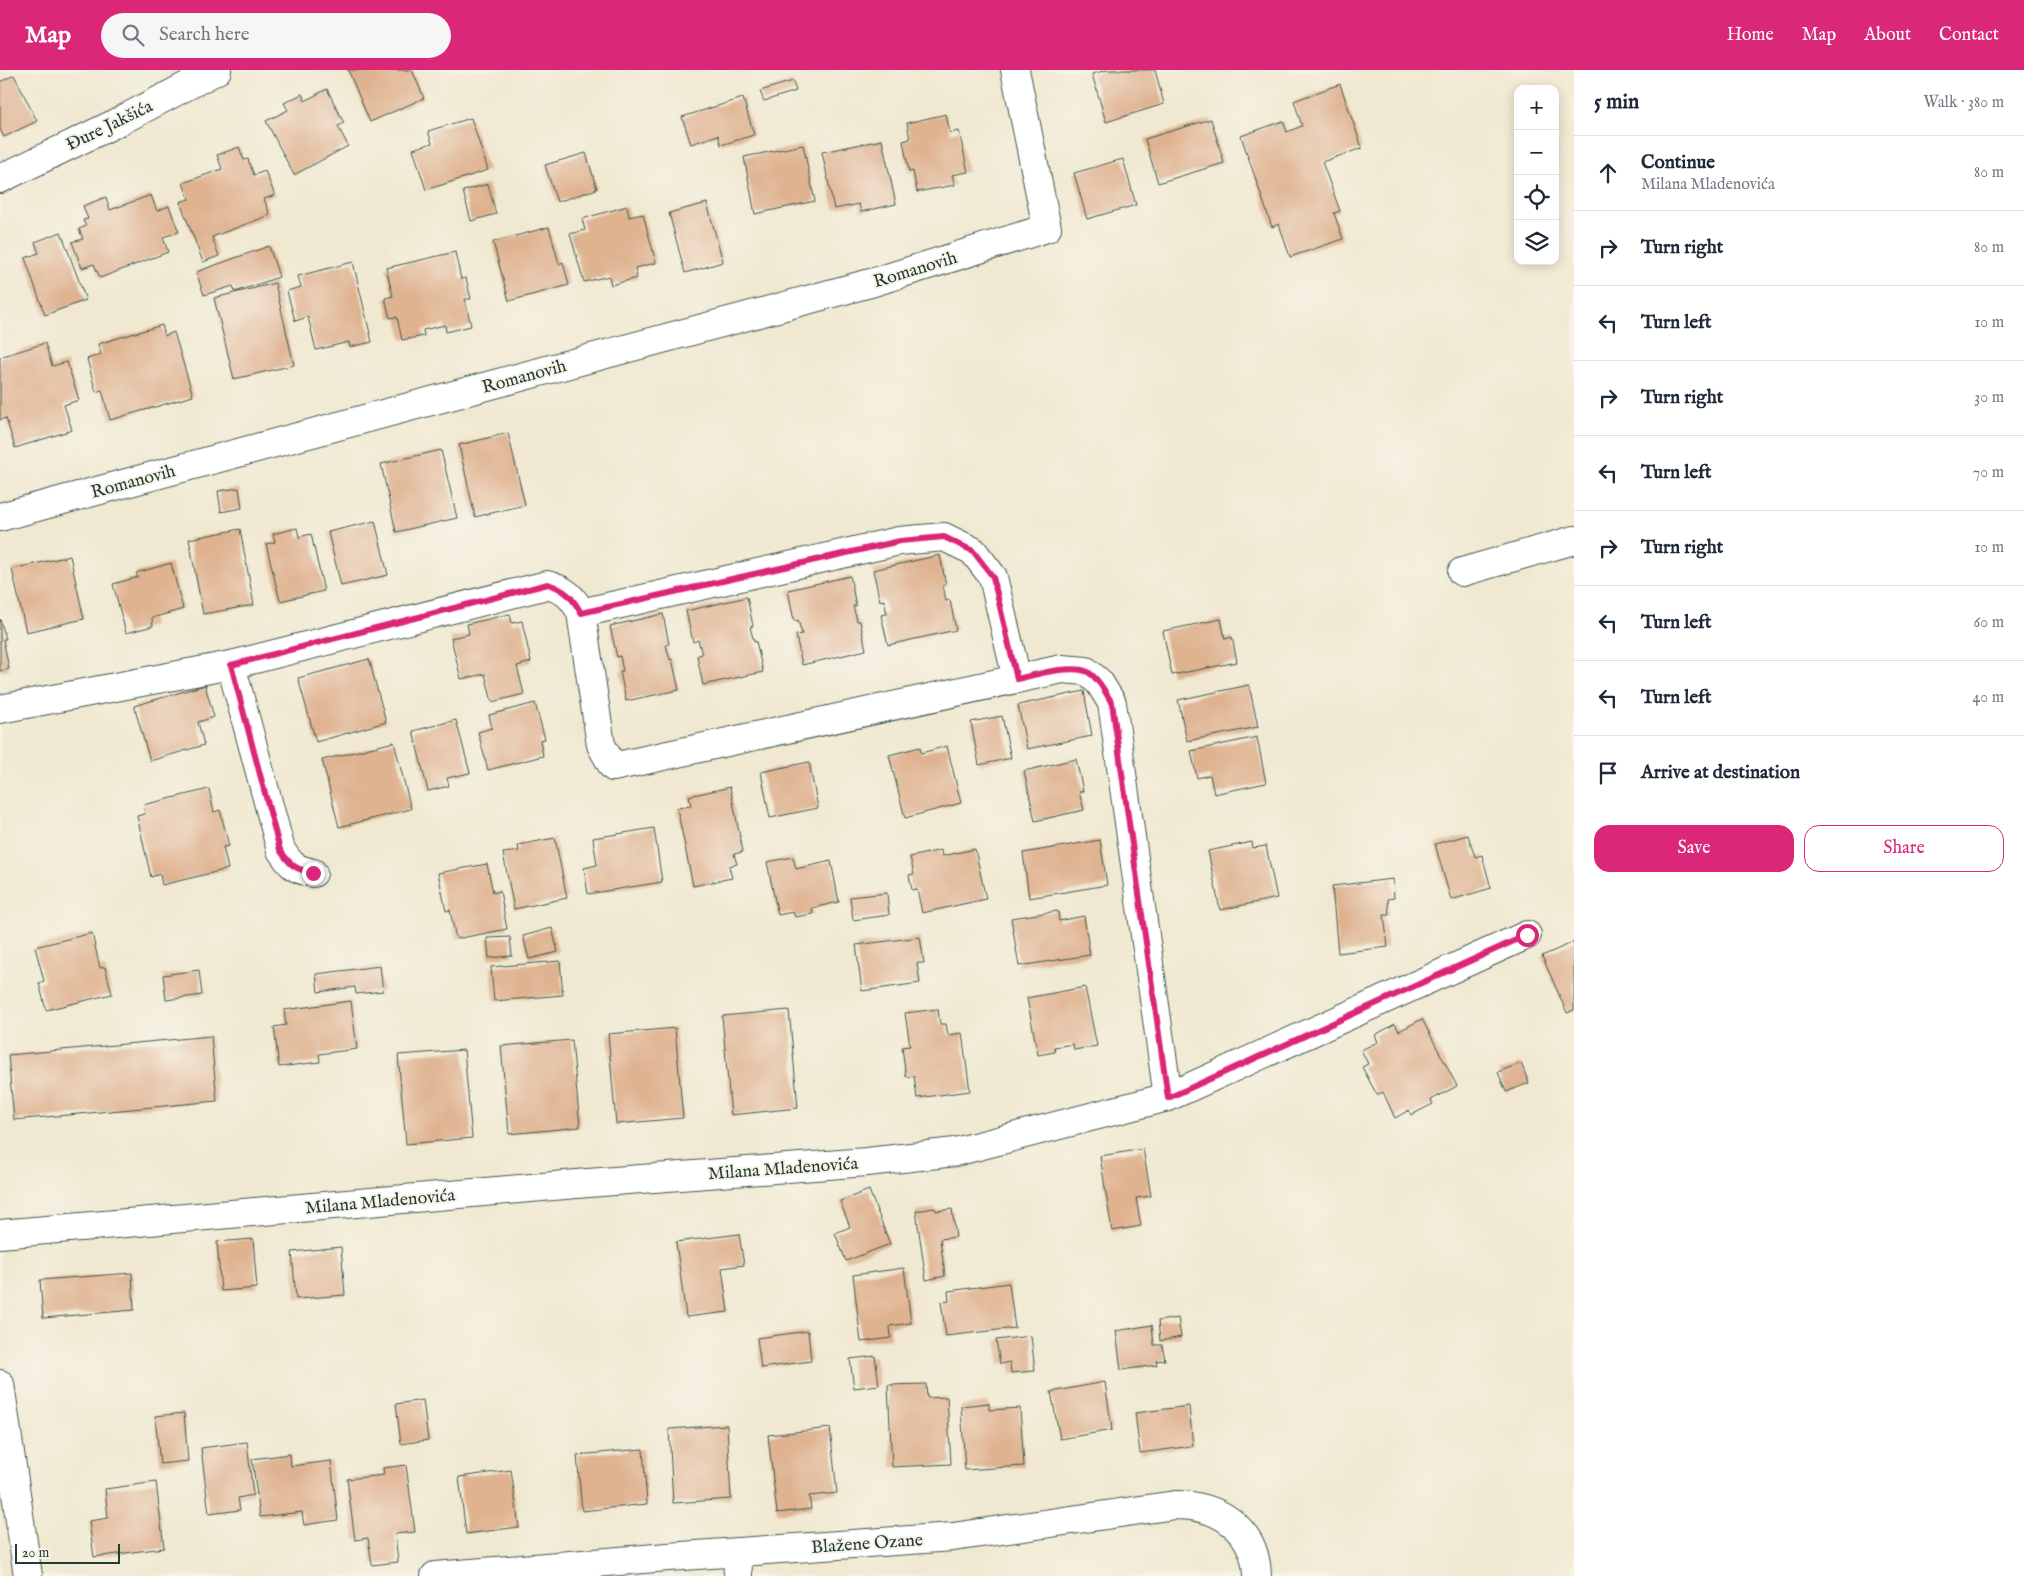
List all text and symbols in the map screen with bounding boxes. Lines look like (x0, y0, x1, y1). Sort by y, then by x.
search box (101, 13, 451, 58)
text: Map (25, 20, 71, 51)
icon: search (119, 21, 147, 49)
text: Search here (159, 23, 250, 47)
text: Home (1727, 24, 1774, 47)
text: Map (1802, 24, 1836, 47)
text: About (1864, 24, 1911, 47)
text: Contact (1939, 24, 1999, 47)
map controls (1514, 85, 1559, 265)
button: + (1514, 85, 1559, 130)
text: 5 min (1594, 89, 1639, 116)
text: Walk · 380 m (1923, 93, 2004, 113)
street label: Đure Jakšića (63, 95, 157, 157)
button: − (1514, 130, 1559, 175)
text: Continue (1641, 151, 1715, 175)
icon: ahead (1594, 159, 1622, 187)
text: 80 m (1974, 163, 2004, 183)
button: locate (1514, 175, 1559, 220)
text: Milana Mladenovića (1641, 175, 1775, 195)
button: layers (1514, 220, 1559, 265)
icon: right (1594, 234, 1622, 262)
text: Turn right (1641, 236, 1723, 260)
text: 80 m (1974, 238, 2004, 258)
street label: Romanovih (871, 247, 961, 294)
icon: left (1594, 309, 1622, 337)
text: Turn left (1641, 311, 1712, 335)
text: 10 m (1974, 313, 2004, 333)
street label: Romanovih (480, 355, 570, 400)
icon: right (1594, 384, 1622, 412)
text: Turn right (1641, 386, 1723, 410)
text: 30 m (1974, 388, 2004, 408)
icon: left (1594, 459, 1622, 487)
street label: Romanovih (89, 460, 179, 505)
text: Turn left (1641, 461, 1712, 485)
text: 70 m (1973, 463, 2004, 483)
icon: right (1594, 534, 1622, 562)
text: Turn right (1641, 536, 1723, 560)
text: 10 m (1974, 538, 2004, 558)
icon: left (1594, 609, 1622, 637)
text: Turn left (1641, 611, 1712, 635)
text: 60 m (1974, 613, 2004, 633)
icon: left (1594, 684, 1622, 712)
text: Turn left (1641, 686, 1712, 710)
text: 40 m (1972, 688, 2004, 708)
icon: arrive (1594, 759, 1622, 787)
text: Arrive at destination (1641, 761, 1800, 785)
button: Save (1594, 825, 1794, 872)
button: Share (1804, 825, 2004, 872)
route end (302, 862, 325, 885)
route start (1516, 924, 1539, 947)
street label: Milana Mladenovića (707, 1153, 859, 1186)
street label: Milana Mladenovića (304, 1184, 456, 1221)
street label: Blažene Ozane (811, 1529, 924, 1560)
scale bar (15, 1541, 120, 1564)
text: 20 m (22, 1544, 49, 1562)

